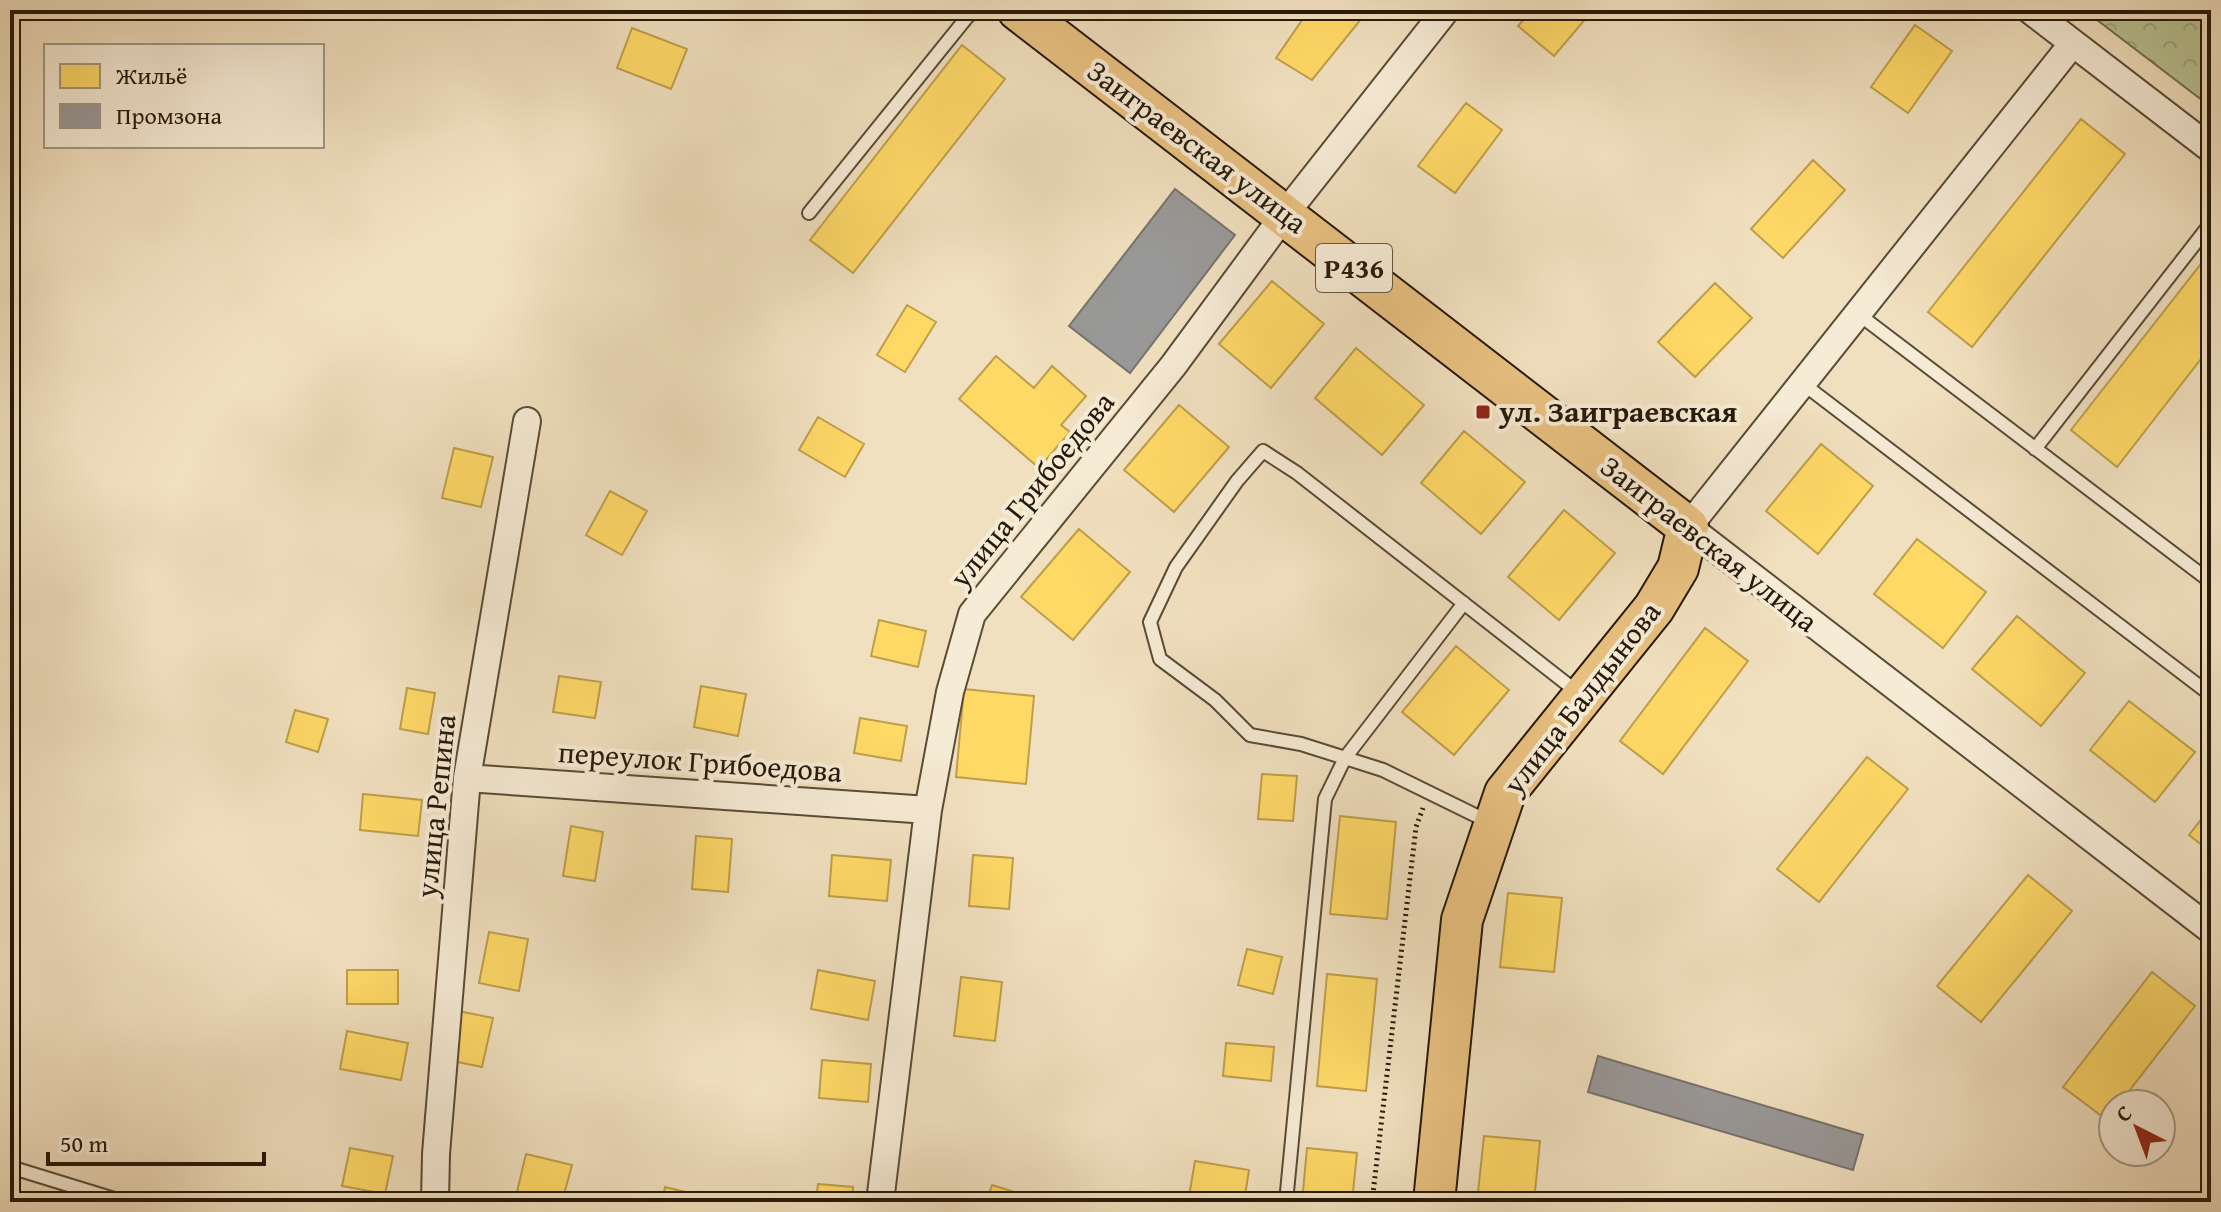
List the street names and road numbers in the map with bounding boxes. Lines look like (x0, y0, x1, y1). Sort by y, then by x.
street label: Заиграевская улица (1078, 49, 1317, 244)
road number: P436 (1316, 244, 1392, 292)
street label: улица Грибоедова (938, 381, 1125, 598)
street label: Заиграевская улица (1591, 444, 1828, 643)
street label: улица Балдынова (1491, 591, 1671, 804)
street label: улица Репина (403, 711, 467, 901)
street label: переулок Грибоедова (557, 729, 844, 793)

